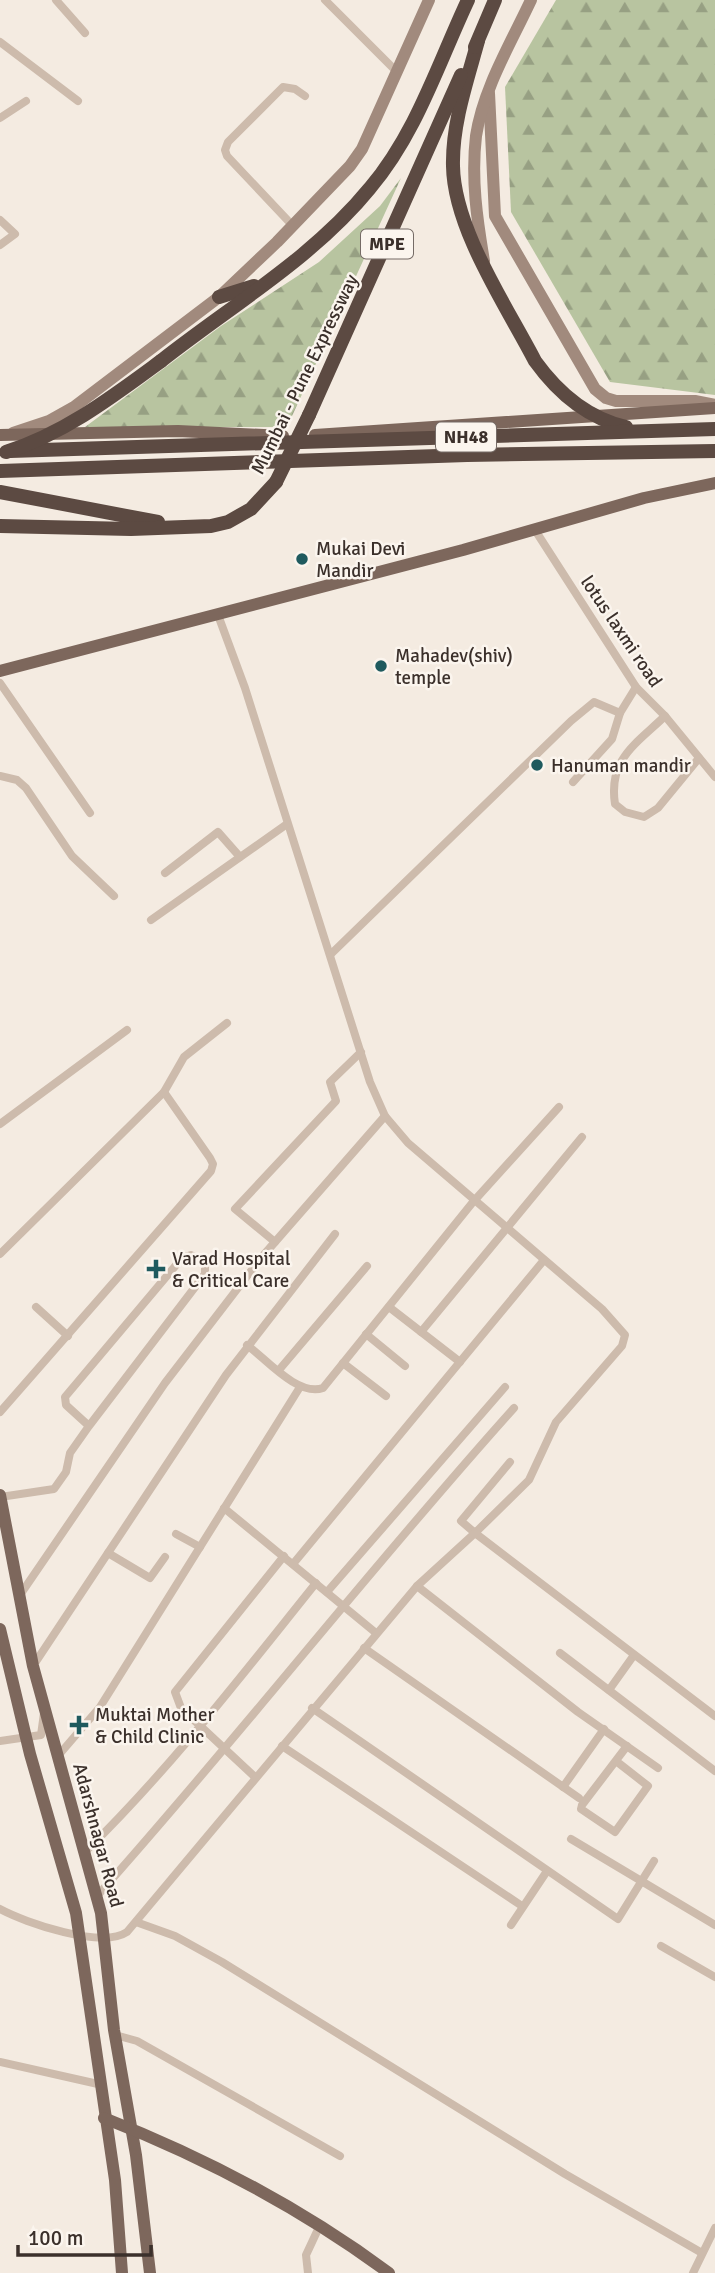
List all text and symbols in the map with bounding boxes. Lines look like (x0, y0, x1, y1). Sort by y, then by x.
road number: MPE (361, 230, 413, 258)
street label: Mumbai - Pune Expressway (246, 270, 364, 479)
road number: NH48 (436, 422, 496, 452)
place label: Mukai Devi Mandir (316, 537, 405, 583)
marker: Mukai Devi Mandir (294, 551, 310, 567)
street label: lotus laxmi road (575, 571, 667, 692)
place label: Mahadev(shiv) temple (395, 644, 513, 690)
marker: Mahadev(shiv) temple (373, 658, 389, 674)
place label: Hanuman mandir (551, 754, 691, 778)
marker: Hanuman mandir (529, 757, 545, 773)
place label: Varad Hospital & Critical Care (172, 1247, 290, 1293)
marker: Varad Hospital & Critical Care (146, 1259, 166, 1279)
place label: Muktai Mother & Child Clinic (95, 1703, 214, 1749)
marker: Muktai Mother & Child Clinic (69, 1715, 89, 1735)
street label: Adarshnagar Road (67, 1761, 129, 1910)
scale bar (18, 2214, 150, 2258)
text: 100 m (28, 2225, 83, 2251)

